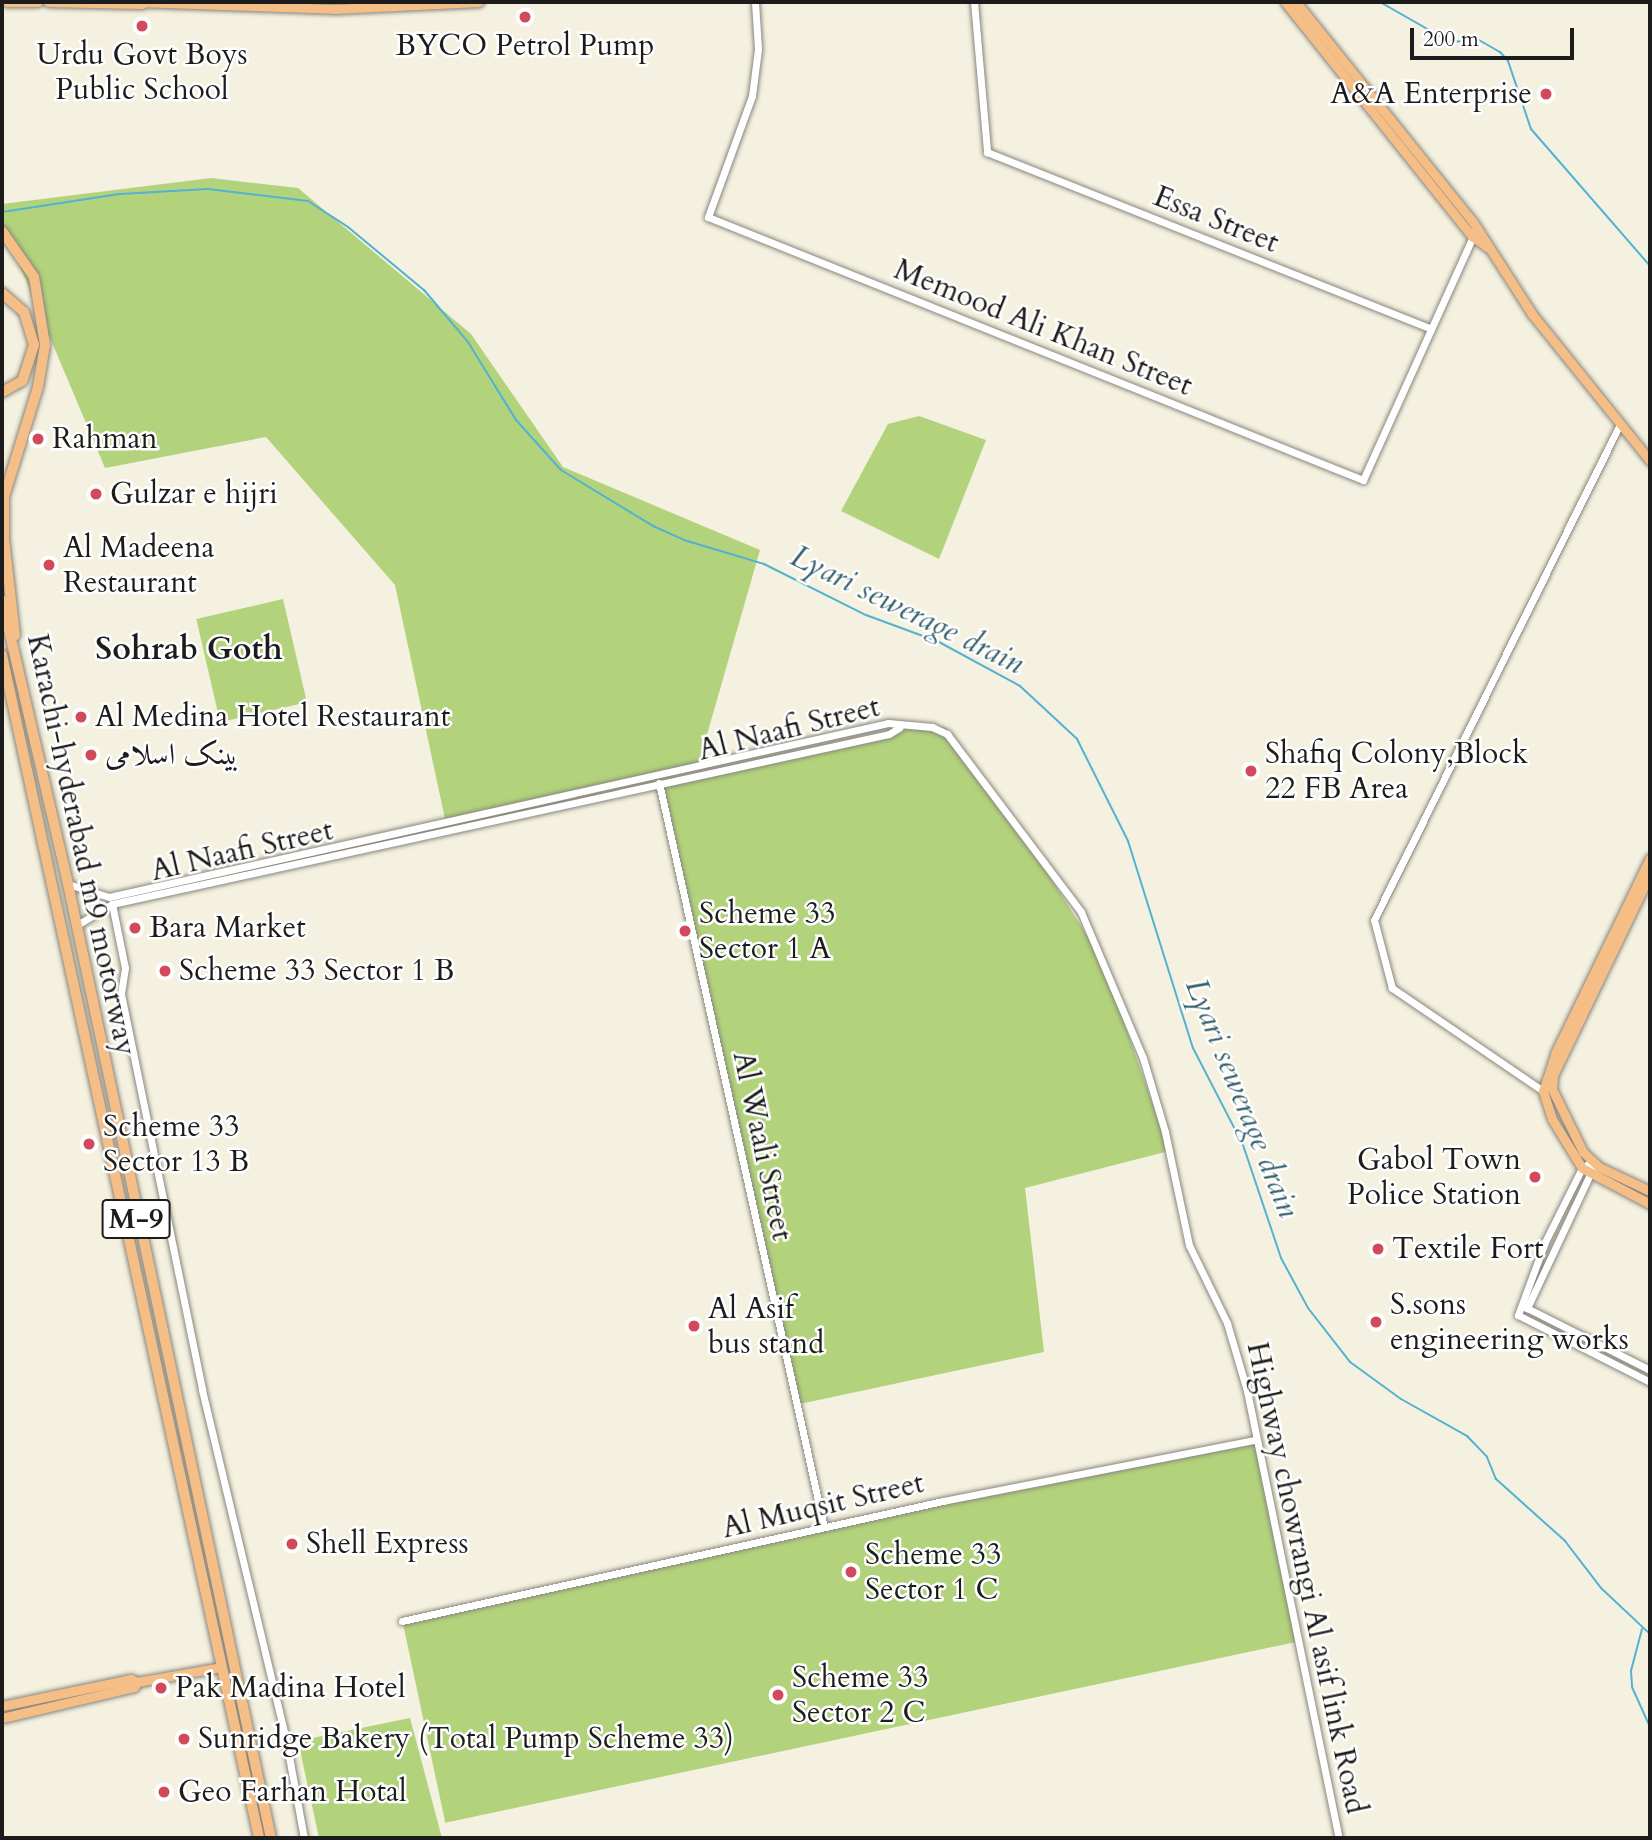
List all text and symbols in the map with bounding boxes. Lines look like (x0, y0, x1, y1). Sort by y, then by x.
marker: BYCO Petrol Pump (517, 9, 533, 25)
scale bar (1414, 14, 1578, 58)
marker: Urdu Govt Boys Public School (134, 18, 150, 34)
text: 200 m (1423, 25, 1479, 54)
place label: BYCO Petrol Pump (396, 28, 654, 64)
place label: Urdu Govt Boys Public School (36, 37, 248, 107)
place label: A&A Enterprise (1330, 76, 1532, 112)
marker: A&A Enterprise (1538, 86, 1554, 102)
street label: Essa Street (1148, 179, 1284, 261)
street label: Memood Ali Khan Street (889, 252, 1197, 404)
place label: Rahman (52, 421, 158, 457)
marker: Rahman (30, 431, 46, 447)
place label: Gulzar e hijri (110, 476, 278, 512)
marker: Gulzar e hijri (88, 486, 104, 502)
place label: Al Madeena Restaurant (63, 530, 214, 600)
water label: Lyari sewerage drain (784, 537, 1030, 683)
marker: Al Madeena Restaurant (41, 557, 57, 573)
district label: Sohrab Goth (95, 630, 283, 668)
street label: Karachi-hyderabad m9 motorway (19, 631, 143, 1059)
street label: Al Naafi Street (695, 689, 883, 769)
place label: Al Medina Hotel Restaurant (95, 699, 450, 735)
marker: Al Medina Hotel Restaurant (73, 709, 89, 725)
place label: Shafiq Colony,Block 22 FB Area (1265, 736, 1528, 806)
place label: بینک اسلامی (105, 737, 239, 773)
marker: بینک اسلامی (83, 747, 99, 763)
marker: Shafiq Colony,Block 22 FB Area (1243, 763, 1259, 779)
street label: Al Naafi Street (147, 813, 337, 889)
place label: Scheme 33 Sector 1 A (699, 896, 836, 967)
place label: Bara Market (149, 910, 306, 946)
marker: Bara Market (127, 920, 143, 936)
marker: Scheme 33 Sector 1 A (677, 923, 693, 939)
place label: Scheme 33 Sector 1 B (179, 953, 454, 989)
marker: Scheme 33 Sector 1 B (157, 963, 173, 979)
water label: Lyari sewerage drain (1177, 973, 1307, 1223)
street label: Al Waali Street (724, 1048, 800, 1244)
place label: Scheme 33 Sector 13 B (103, 1109, 249, 1180)
marker: Scheme 33 Sector 13 B (81, 1136, 97, 1152)
place label: Gabol Town Police Station (1347, 1142, 1521, 1212)
marker: Gabol Town Police Station (1527, 1169, 1543, 1185)
road number: M-9 (101, 1194, 171, 1244)
place label: Textile Fort (1392, 1231, 1543, 1267)
marker: Textile Fort (1370, 1241, 1386, 1257)
place label: S.sons engineering works (1390, 1287, 1629, 1358)
place label: Al Asif bus stand (708, 1291, 824, 1362)
marker: S.sons engineering works (1368, 1314, 1384, 1330)
marker: Al Asif bus stand (686, 1318, 702, 1334)
street label: Highway chowrangi Al asif link Road (1238, 1339, 1374, 1817)
street label: Al Muqsit Street (719, 1465, 927, 1547)
place label: Shell Express (306, 1526, 468, 1562)
marker: Shell Express (284, 1536, 300, 1552)
place label: Scheme 33 Sector 1 C (865, 1537, 1002, 1608)
marker: Scheme 33 Sector 1 C (843, 1564, 859, 1580)
place label: Scheme 33 Sector 2 C (792, 1660, 929, 1730)
place label: Pak Madina Hotel (175, 1670, 406, 1706)
marker: Pak Madina Hotel (153, 1680, 169, 1696)
marker: Scheme 33 Sector 2 C (770, 1687, 786, 1703)
place label: Sunridge Bakery (Total Pump Scheme 33) (198, 1721, 734, 1757)
marker: Sunridge Bakery (Total Pump Scheme 33) (176, 1731, 192, 1747)
place label: Geo Farhan Hotal (178, 1774, 407, 1810)
marker: Geo Farhan Hotal (156, 1784, 172, 1800)

